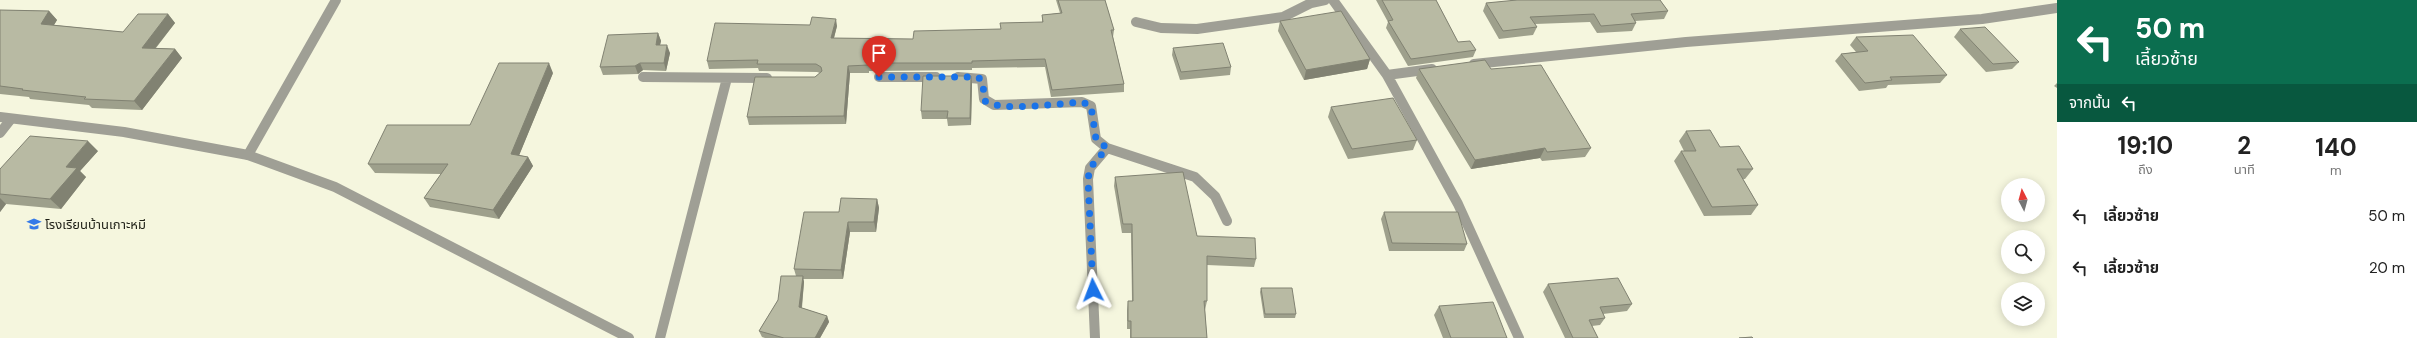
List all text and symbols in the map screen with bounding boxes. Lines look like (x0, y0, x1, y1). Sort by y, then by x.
text: 50 m (2135, 10, 2205, 47)
icon: left (2069, 16, 2121, 68)
pin (862, 36, 896, 77)
icon: arrive (868, 42, 890, 64)
text: เลี้ยวซ้าย (2135, 47, 2198, 71)
icon: left (2118, 92, 2140, 114)
text: จากนั้น (2069, 93, 2110, 113)
text: 19:10 (2117, 130, 2173, 161)
text: 2 (2237, 130, 2251, 161)
text: 140 (2315, 132, 2357, 163)
text: ถึง (2138, 161, 2153, 178)
text: นาที (2234, 161, 2255, 178)
text: m (2330, 162, 2342, 179)
north arrow (2001, 178, 2045, 222)
map controls (2001, 178, 2045, 326)
icon: left (2069, 205, 2091, 227)
text: เลี้ยวซ้าย (2103, 206, 2159, 226)
text: 50 m (2368, 206, 2405, 226)
school or university icon: โรงเรียนบ้านเกาะหมี (26, 216, 42, 232)
place label: โรงเรียนบ้านเกาะหมี (45, 216, 146, 233)
button: search (2001, 230, 2045, 274)
icon: left (2069, 257, 2091, 279)
text: เลี้ยวซ้าย (2103, 258, 2159, 278)
text: 20 m (2369, 258, 2405, 278)
position arrow (1072, 269, 1114, 311)
button: layers (2001, 282, 2045, 326)

